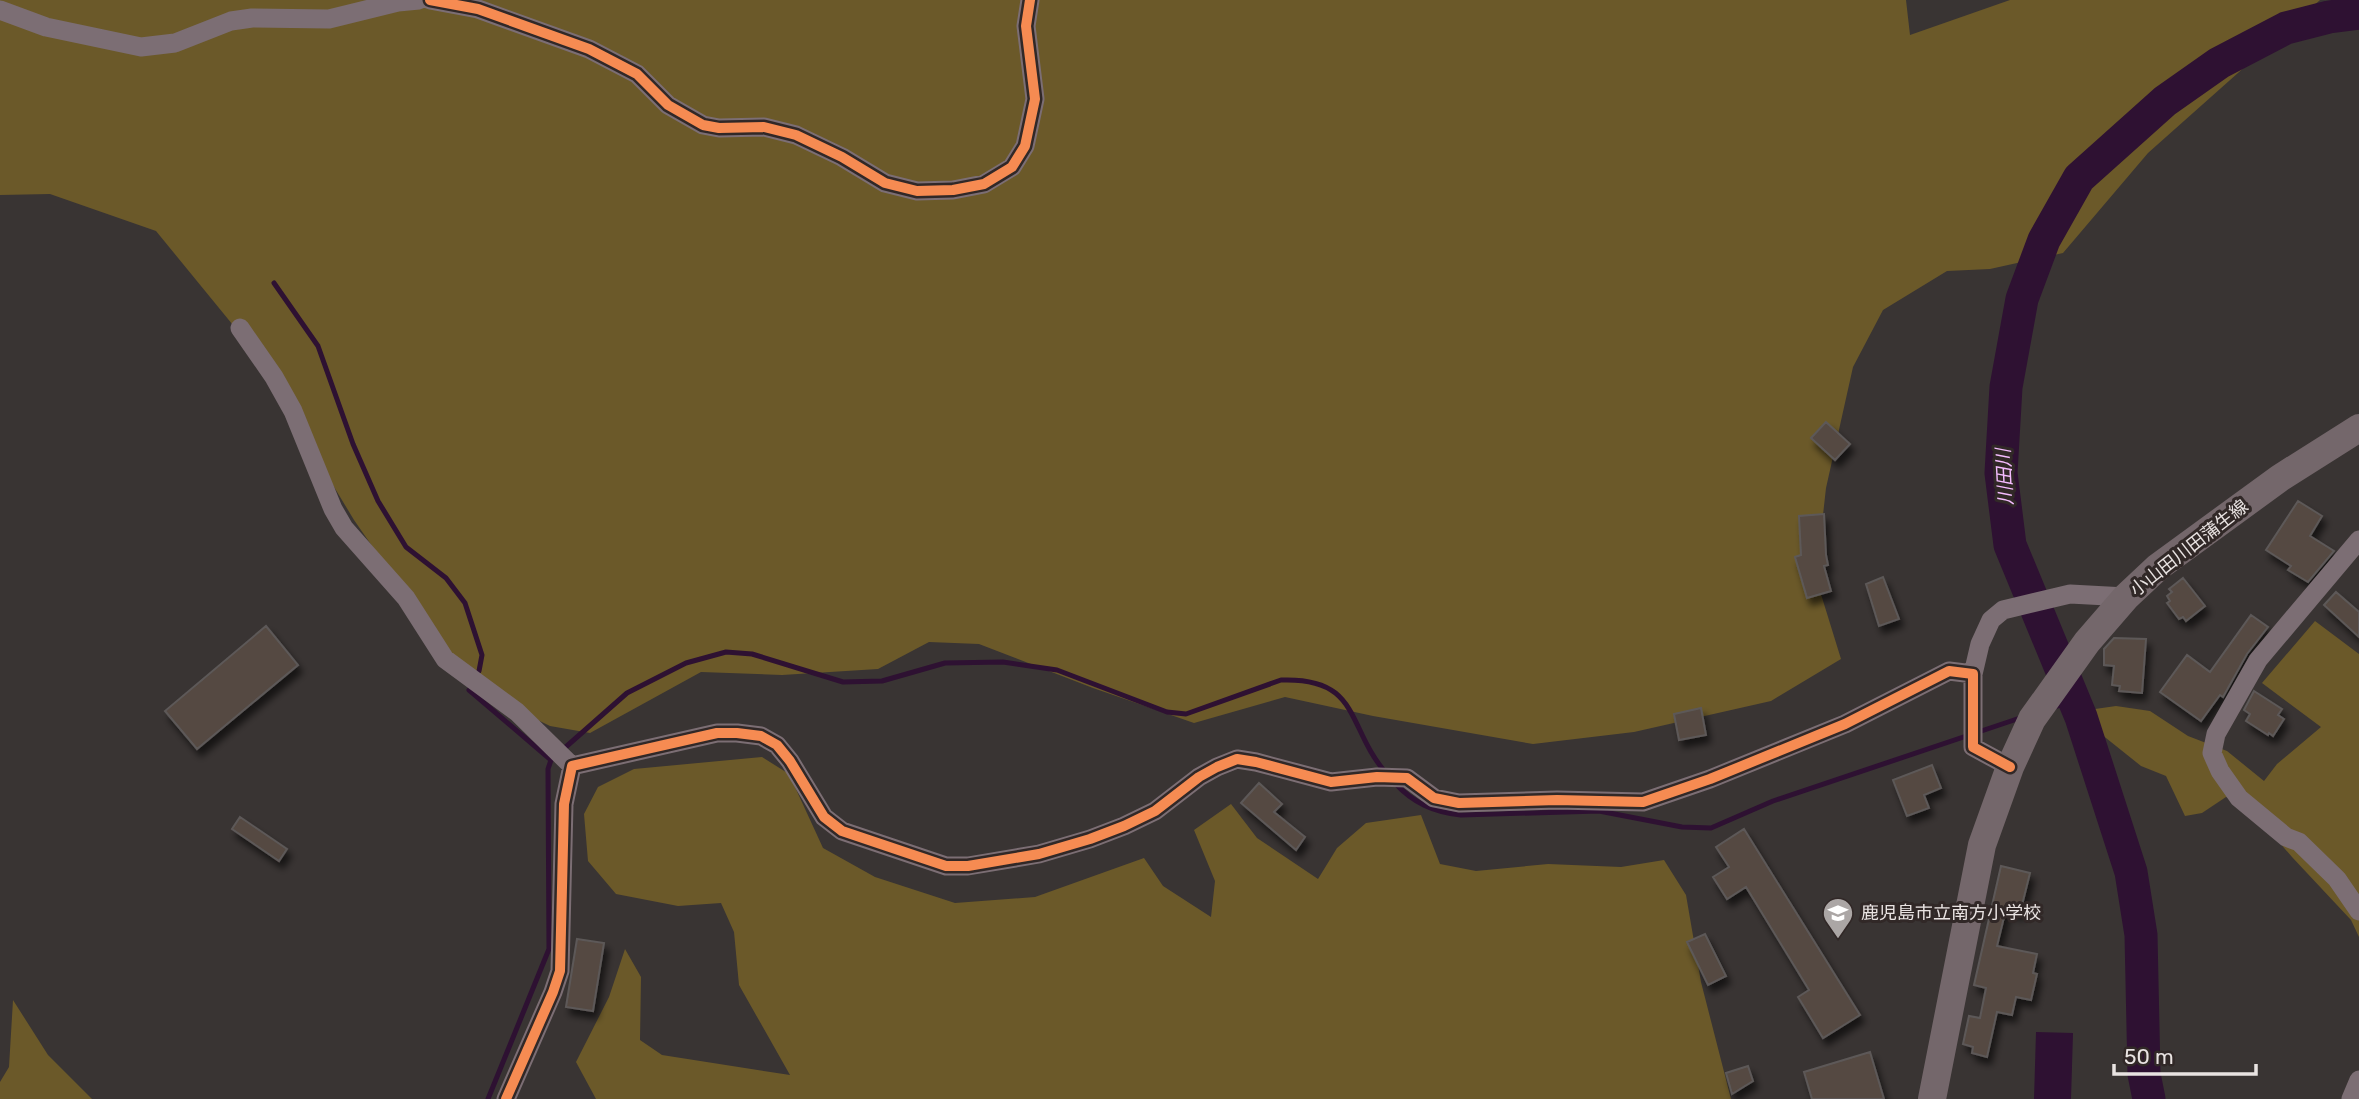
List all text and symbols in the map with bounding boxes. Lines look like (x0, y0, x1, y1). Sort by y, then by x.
water label: 川田川 (1991, 446, 2017, 506)
street label: 小山田川田蒲生線 (2125, 495, 2253, 601)
school or university icon: 鹿児島市立南方小学校 (1821, 896, 1855, 940)
place label: 鹿児島市立南方小学校 (1861, 902, 2041, 924)
scale bar (2114, 1032, 2256, 1076)
text: 50 m (2124, 1044, 2174, 1069)

